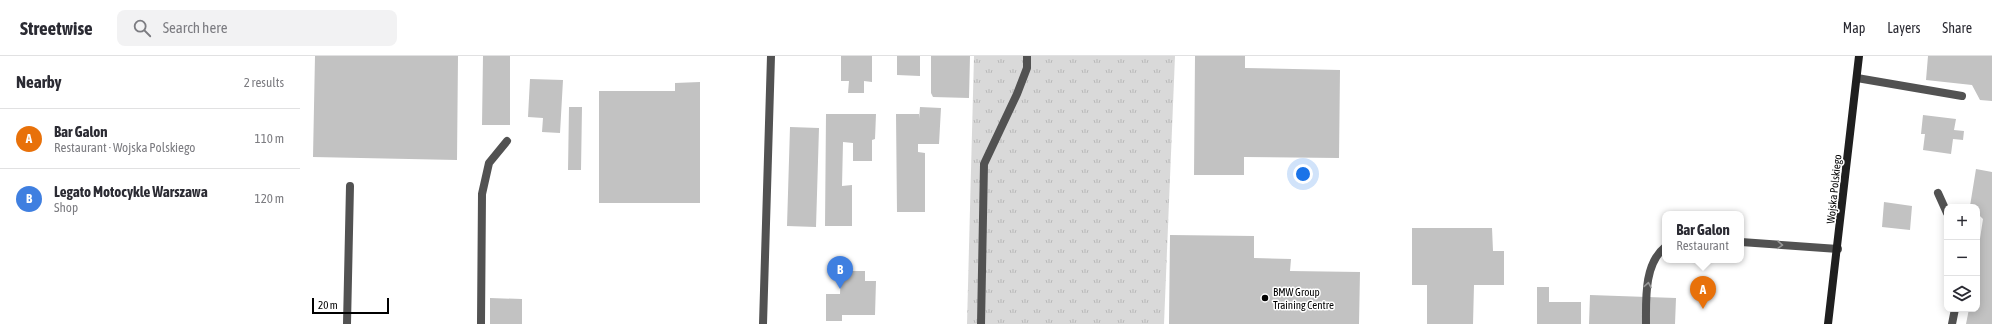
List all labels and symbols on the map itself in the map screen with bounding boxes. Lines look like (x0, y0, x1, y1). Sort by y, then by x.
street label: Wojska Polskiego (1824, 154, 1844, 224)
your location (1293, 164, 1313, 184)
one-way arrow (1777, 240, 1783, 249)
pin: B (827, 256, 853, 289)
pin: A (1690, 276, 1716, 309)
one-way arrow (1643, 282, 1652, 288)
place label: BMW Group Training Centre (1273, 286, 1334, 311)
marker: BMW Group Training Centre (1260, 293, 1270, 303)
scale bar (312, 296, 389, 315)

